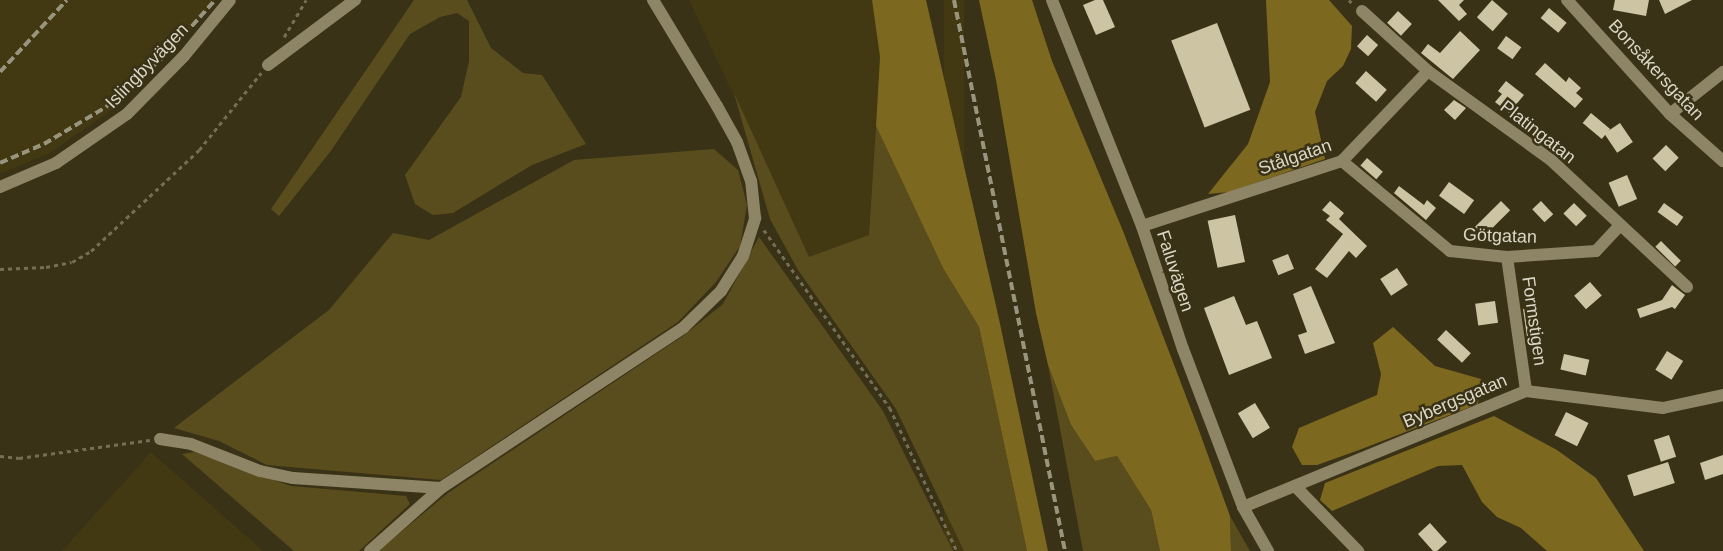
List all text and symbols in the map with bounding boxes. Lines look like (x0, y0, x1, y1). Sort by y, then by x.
street label: Bonsåkersgatan (1604, 15, 1708, 125)
street label: Islingbyvägen (101, 19, 193, 113)
street label: Platingatan (1496, 96, 1580, 168)
street label: Stålgatan (1256, 134, 1334, 180)
street label: Götgatan (1463, 224, 1537, 248)
street label: Faluvägen (1152, 228, 1198, 314)
street label: Formstigen (1517, 275, 1551, 367)
street label: Bybergsgatan (1400, 369, 1510, 433)

